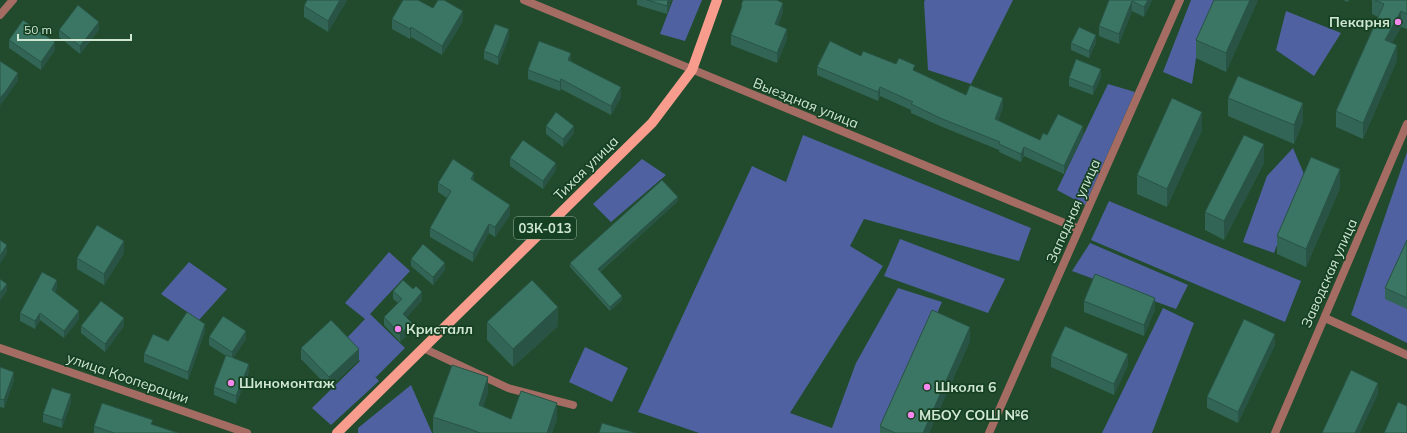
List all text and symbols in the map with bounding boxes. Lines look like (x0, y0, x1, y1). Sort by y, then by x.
place label: Пекарня (1329, 13, 1390, 31)
scale bar (18, 16, 131, 42)
marker: Пекарня (1393, 17, 1403, 27)
text: 50 m (24, 22, 52, 37)
street label: Выездная улица (750, 74, 862, 132)
street label: Тихая улица (550, 132, 622, 204)
street label: Западная улица (1042, 156, 1104, 266)
street label: Заводская улица (1297, 216, 1361, 330)
road number: 03К-013 (514, 217, 576, 239)
place label: Кристалл (406, 320, 473, 338)
marker: Кристалл (393, 324, 403, 334)
street label: улица Кооперации (64, 349, 192, 407)
place label: Шиномонтаж (239, 374, 335, 392)
marker: Шиномонтаж (226, 378, 236, 388)
place label: Школа 6 (935, 378, 996, 396)
marker: Школа 6 (922, 382, 932, 392)
place label: МБОУ СОШ №6 (919, 406, 1029, 424)
marker: МБОУ СОШ №6 (906, 410, 916, 420)

